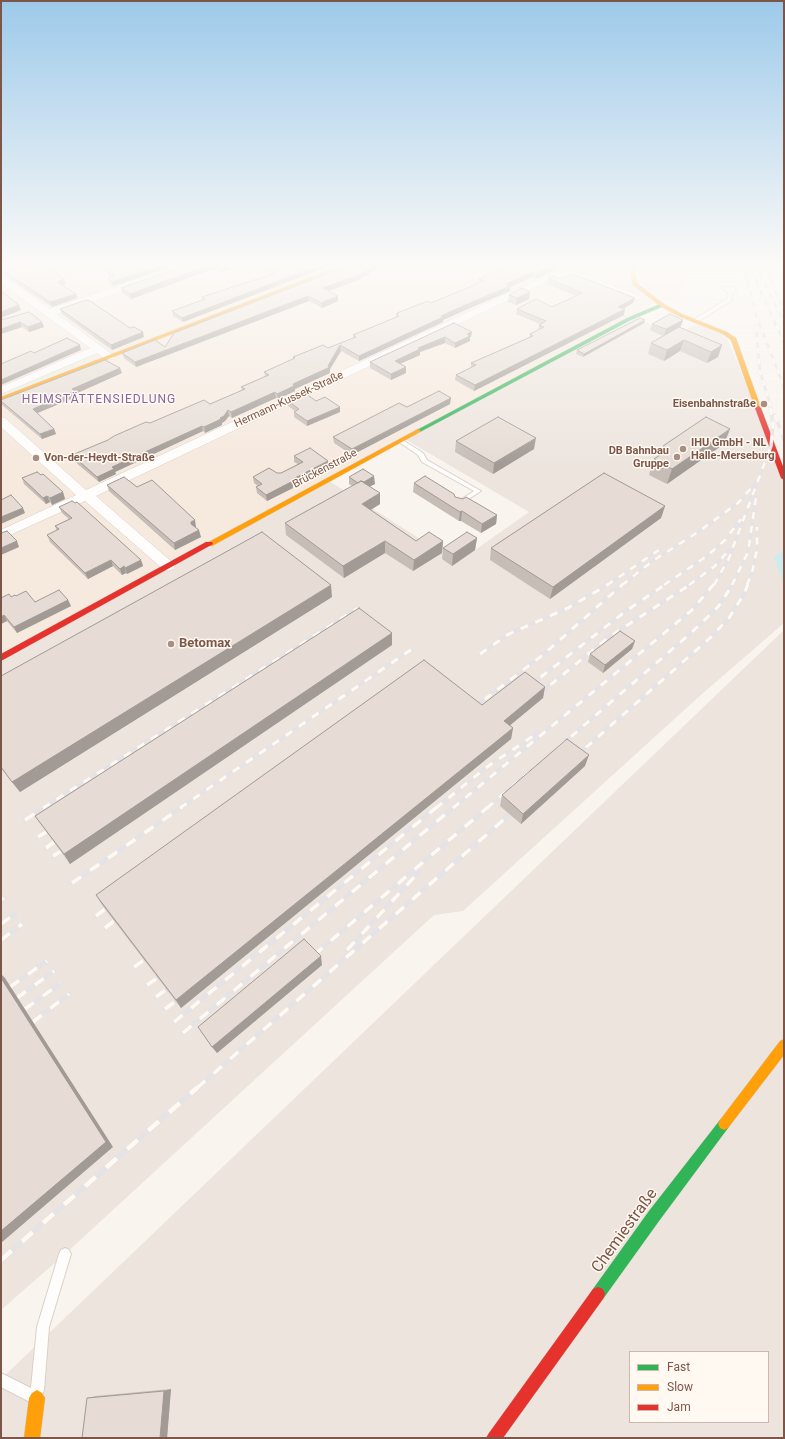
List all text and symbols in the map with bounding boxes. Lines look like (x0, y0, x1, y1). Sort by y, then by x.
street label: Hermann-Kussek-Straße (232, 369, 346, 431)
district label: HEIMSTÄTTENSIEDLUNG (22, 393, 176, 407)
place label: Eisenbahnstraße (673, 397, 756, 411)
marker: Eisenbahnstraße (759, 399, 769, 409)
place label: IHU GmbH - NL Halle-Merseburg (691, 436, 774, 462)
place label: DB Bahnbau Gruppe (609, 444, 669, 470)
marker: IHU GmbH - NL Halle-Merseburg (678, 444, 688, 454)
street label: Brückenstraße (291, 447, 359, 491)
place label: Von-der-Heydt-Straße (44, 451, 155, 465)
marker: DB Bahnbau Gruppe (672, 452, 682, 462)
marker: Von-der-Heydt-Straße (31, 453, 41, 463)
place label: Betomax (179, 636, 231, 652)
marker: Betomax (166, 639, 176, 649)
street label: Chemiestraße (588, 1185, 662, 1277)
legend (629, 1351, 769, 1423)
text: Fast (667, 1360, 690, 1374)
text: Slow (667, 1380, 693, 1394)
text: Jam (667, 1400, 691, 1414)

